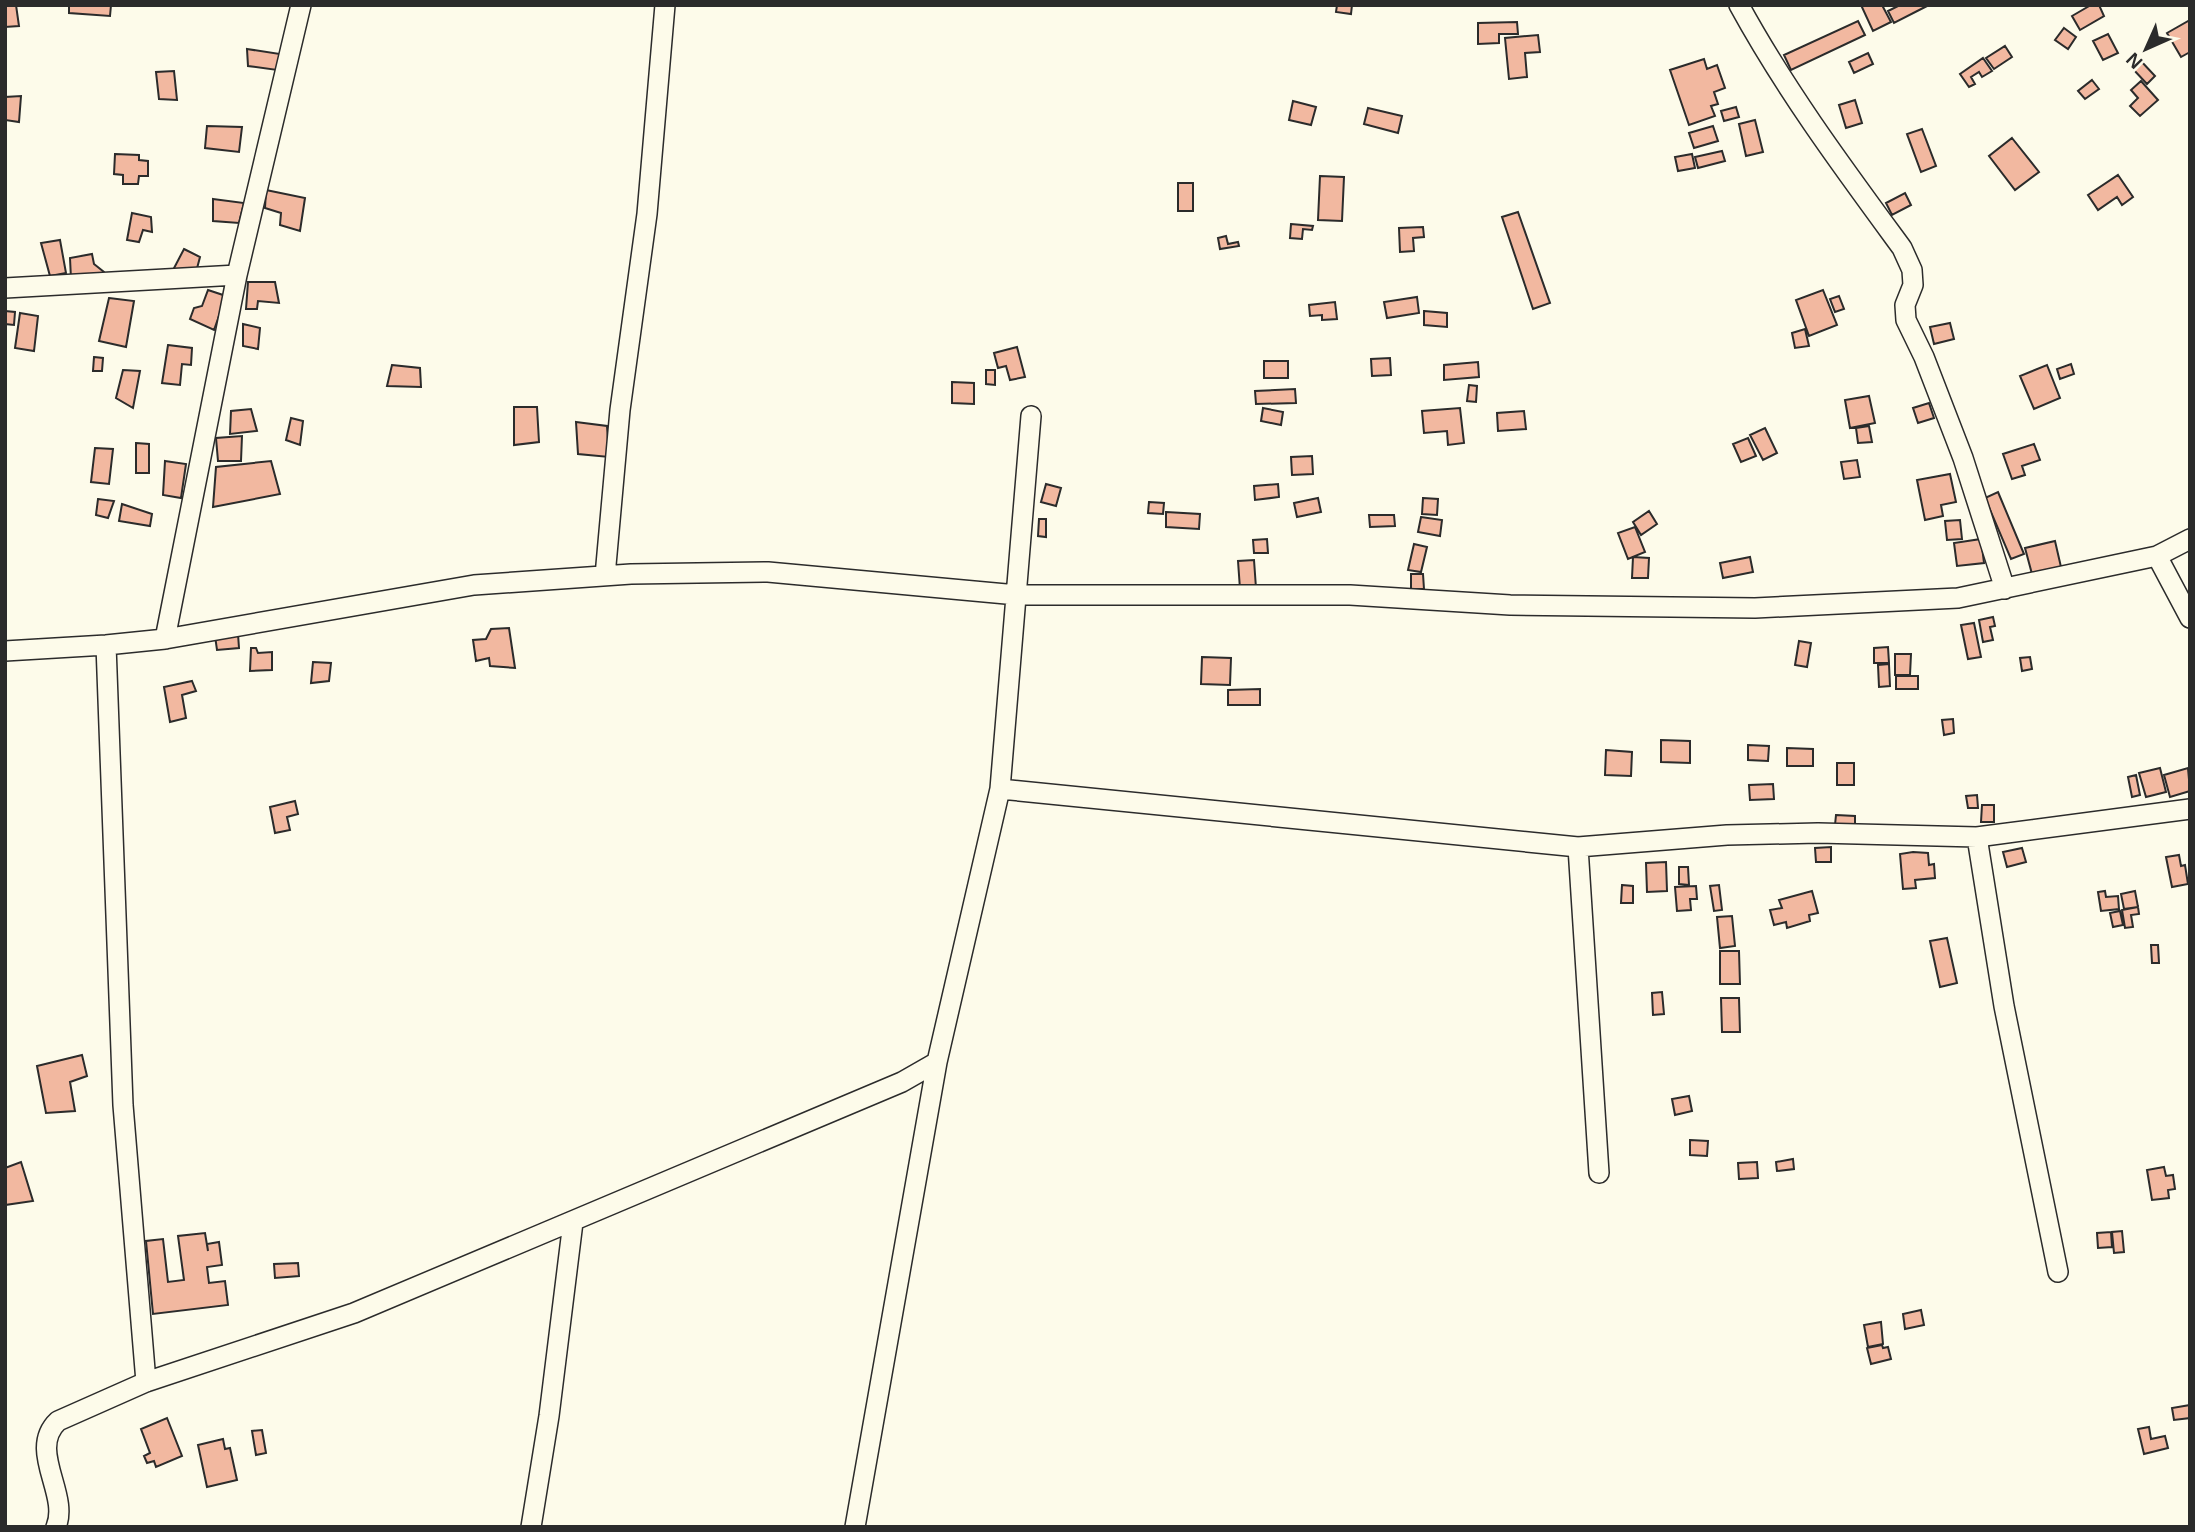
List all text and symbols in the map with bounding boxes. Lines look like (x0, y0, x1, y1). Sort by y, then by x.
north arrow (2111, 14, 2181, 84)
text: N (2122, 48, 2147, 73)

